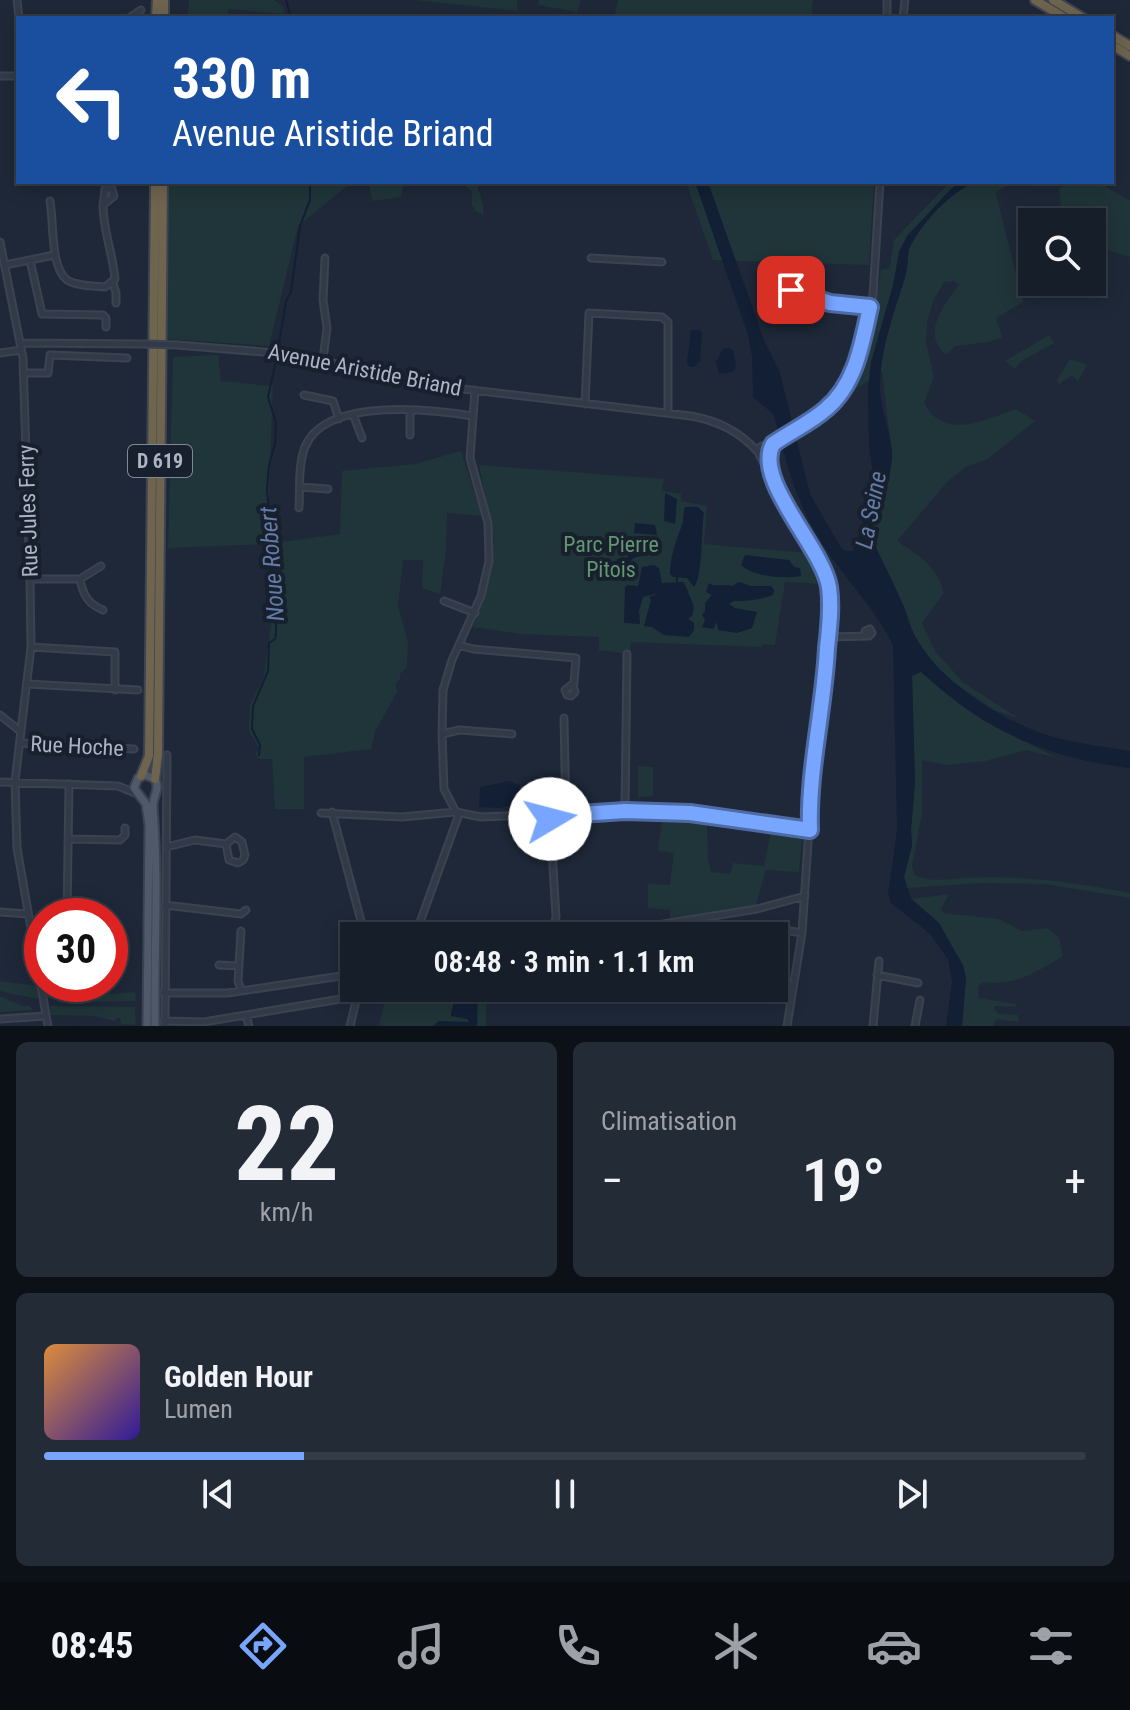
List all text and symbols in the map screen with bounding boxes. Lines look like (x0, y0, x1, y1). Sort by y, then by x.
text: 330 m (172, 46, 311, 112)
icon: left (40, 48, 144, 152)
text: Avenue Aristide Briand (172, 113, 494, 155)
map controls (1018, 208, 1106, 296)
button: search (1018, 208, 1106, 296)
pin (757, 256, 825, 324)
icon: arrive (769, 268, 813, 312)
street label: Avenue Aristide Briand (266, 339, 464, 401)
street label: Rue Jules Ferry (13, 444, 43, 578)
road number: D 619 (128, 445, 192, 477)
water label: La Seine (850, 469, 892, 551)
water label: Noue Robert (254, 506, 290, 622)
park label: Parc Pierre Pitois (563, 532, 659, 582)
street label: Rue Hoche (30, 731, 124, 761)
position arrow (508, 777, 592, 861)
speed limit sign: 30 (24, 898, 128, 1002)
text: 08:48 · 3 min · 1.1 km (434, 944, 695, 979)
text: 22 (234, 1084, 339, 1205)
text: Climatisation (601, 1106, 737, 1136)
text: 19° (802, 1145, 885, 1216)
text: − (601, 1155, 623, 1207)
text: + (1064, 1155, 1086, 1207)
text: km/h (260, 1197, 313, 1227)
text: Golden Hour (164, 1359, 313, 1394)
text: Lumen (164, 1394, 233, 1424)
icon: previous (196, 1472, 240, 1516)
icon: pause (543, 1472, 587, 1516)
icon: next (890, 1472, 934, 1516)
icon: directions (235, 1618, 291, 1674)
icon: music (393, 1618, 449, 1674)
icon: phone (550, 1618, 606, 1674)
icon: climate (708, 1618, 764, 1674)
icon: car (866, 1618, 922, 1674)
icon: filters (1023, 1618, 1079, 1674)
text: 08:45 (51, 1625, 133, 1667)

